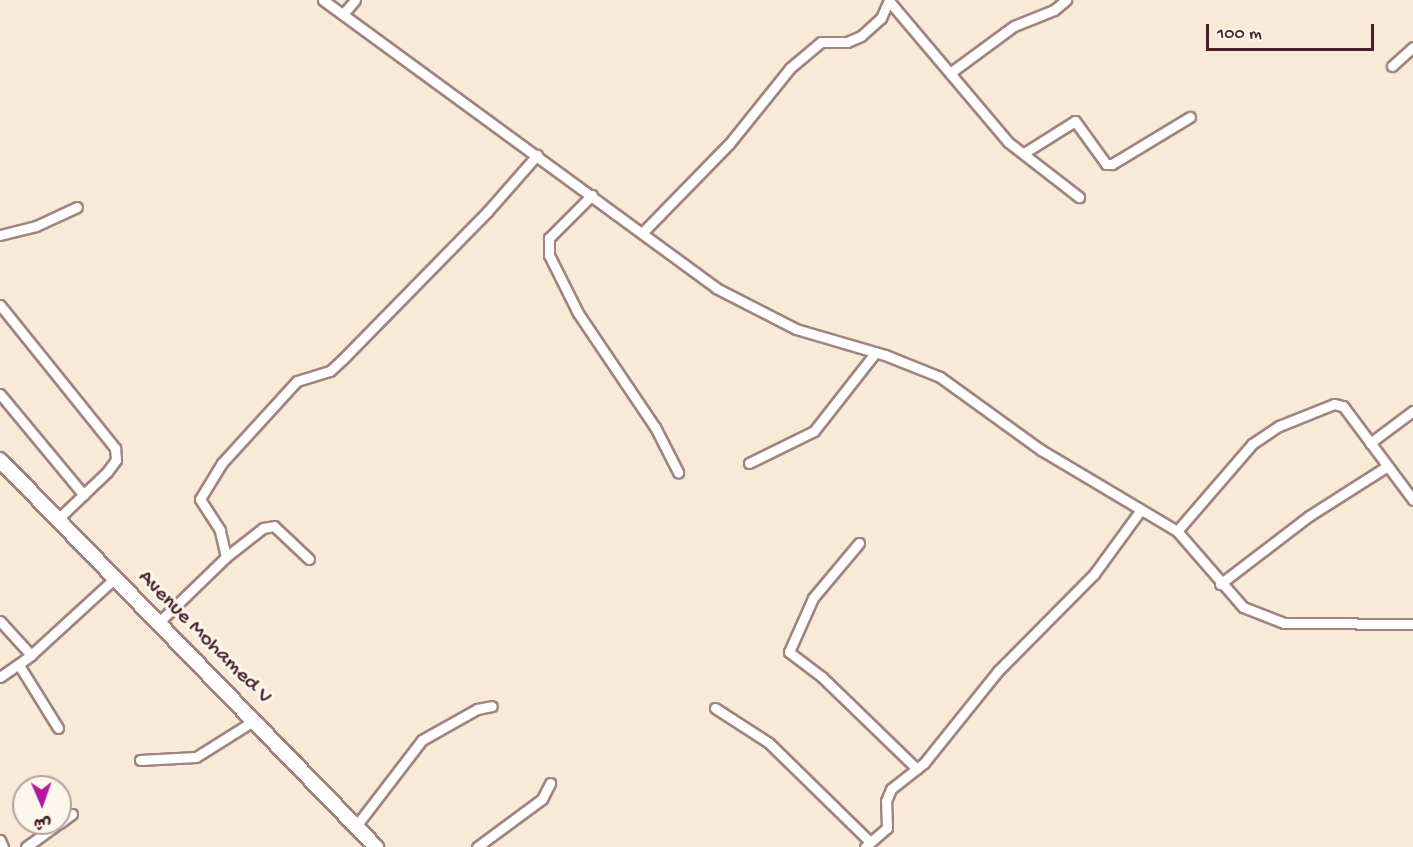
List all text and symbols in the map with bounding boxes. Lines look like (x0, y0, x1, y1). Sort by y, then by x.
scale bar (1209, 12, 1377, 50)
text: 100 m (1217, 24, 1262, 45)
street label: Avenue Mohamed V (131, 565, 277, 711)
north arrow (12, 775, 72, 835)
text: ش (33, 812, 52, 831)

